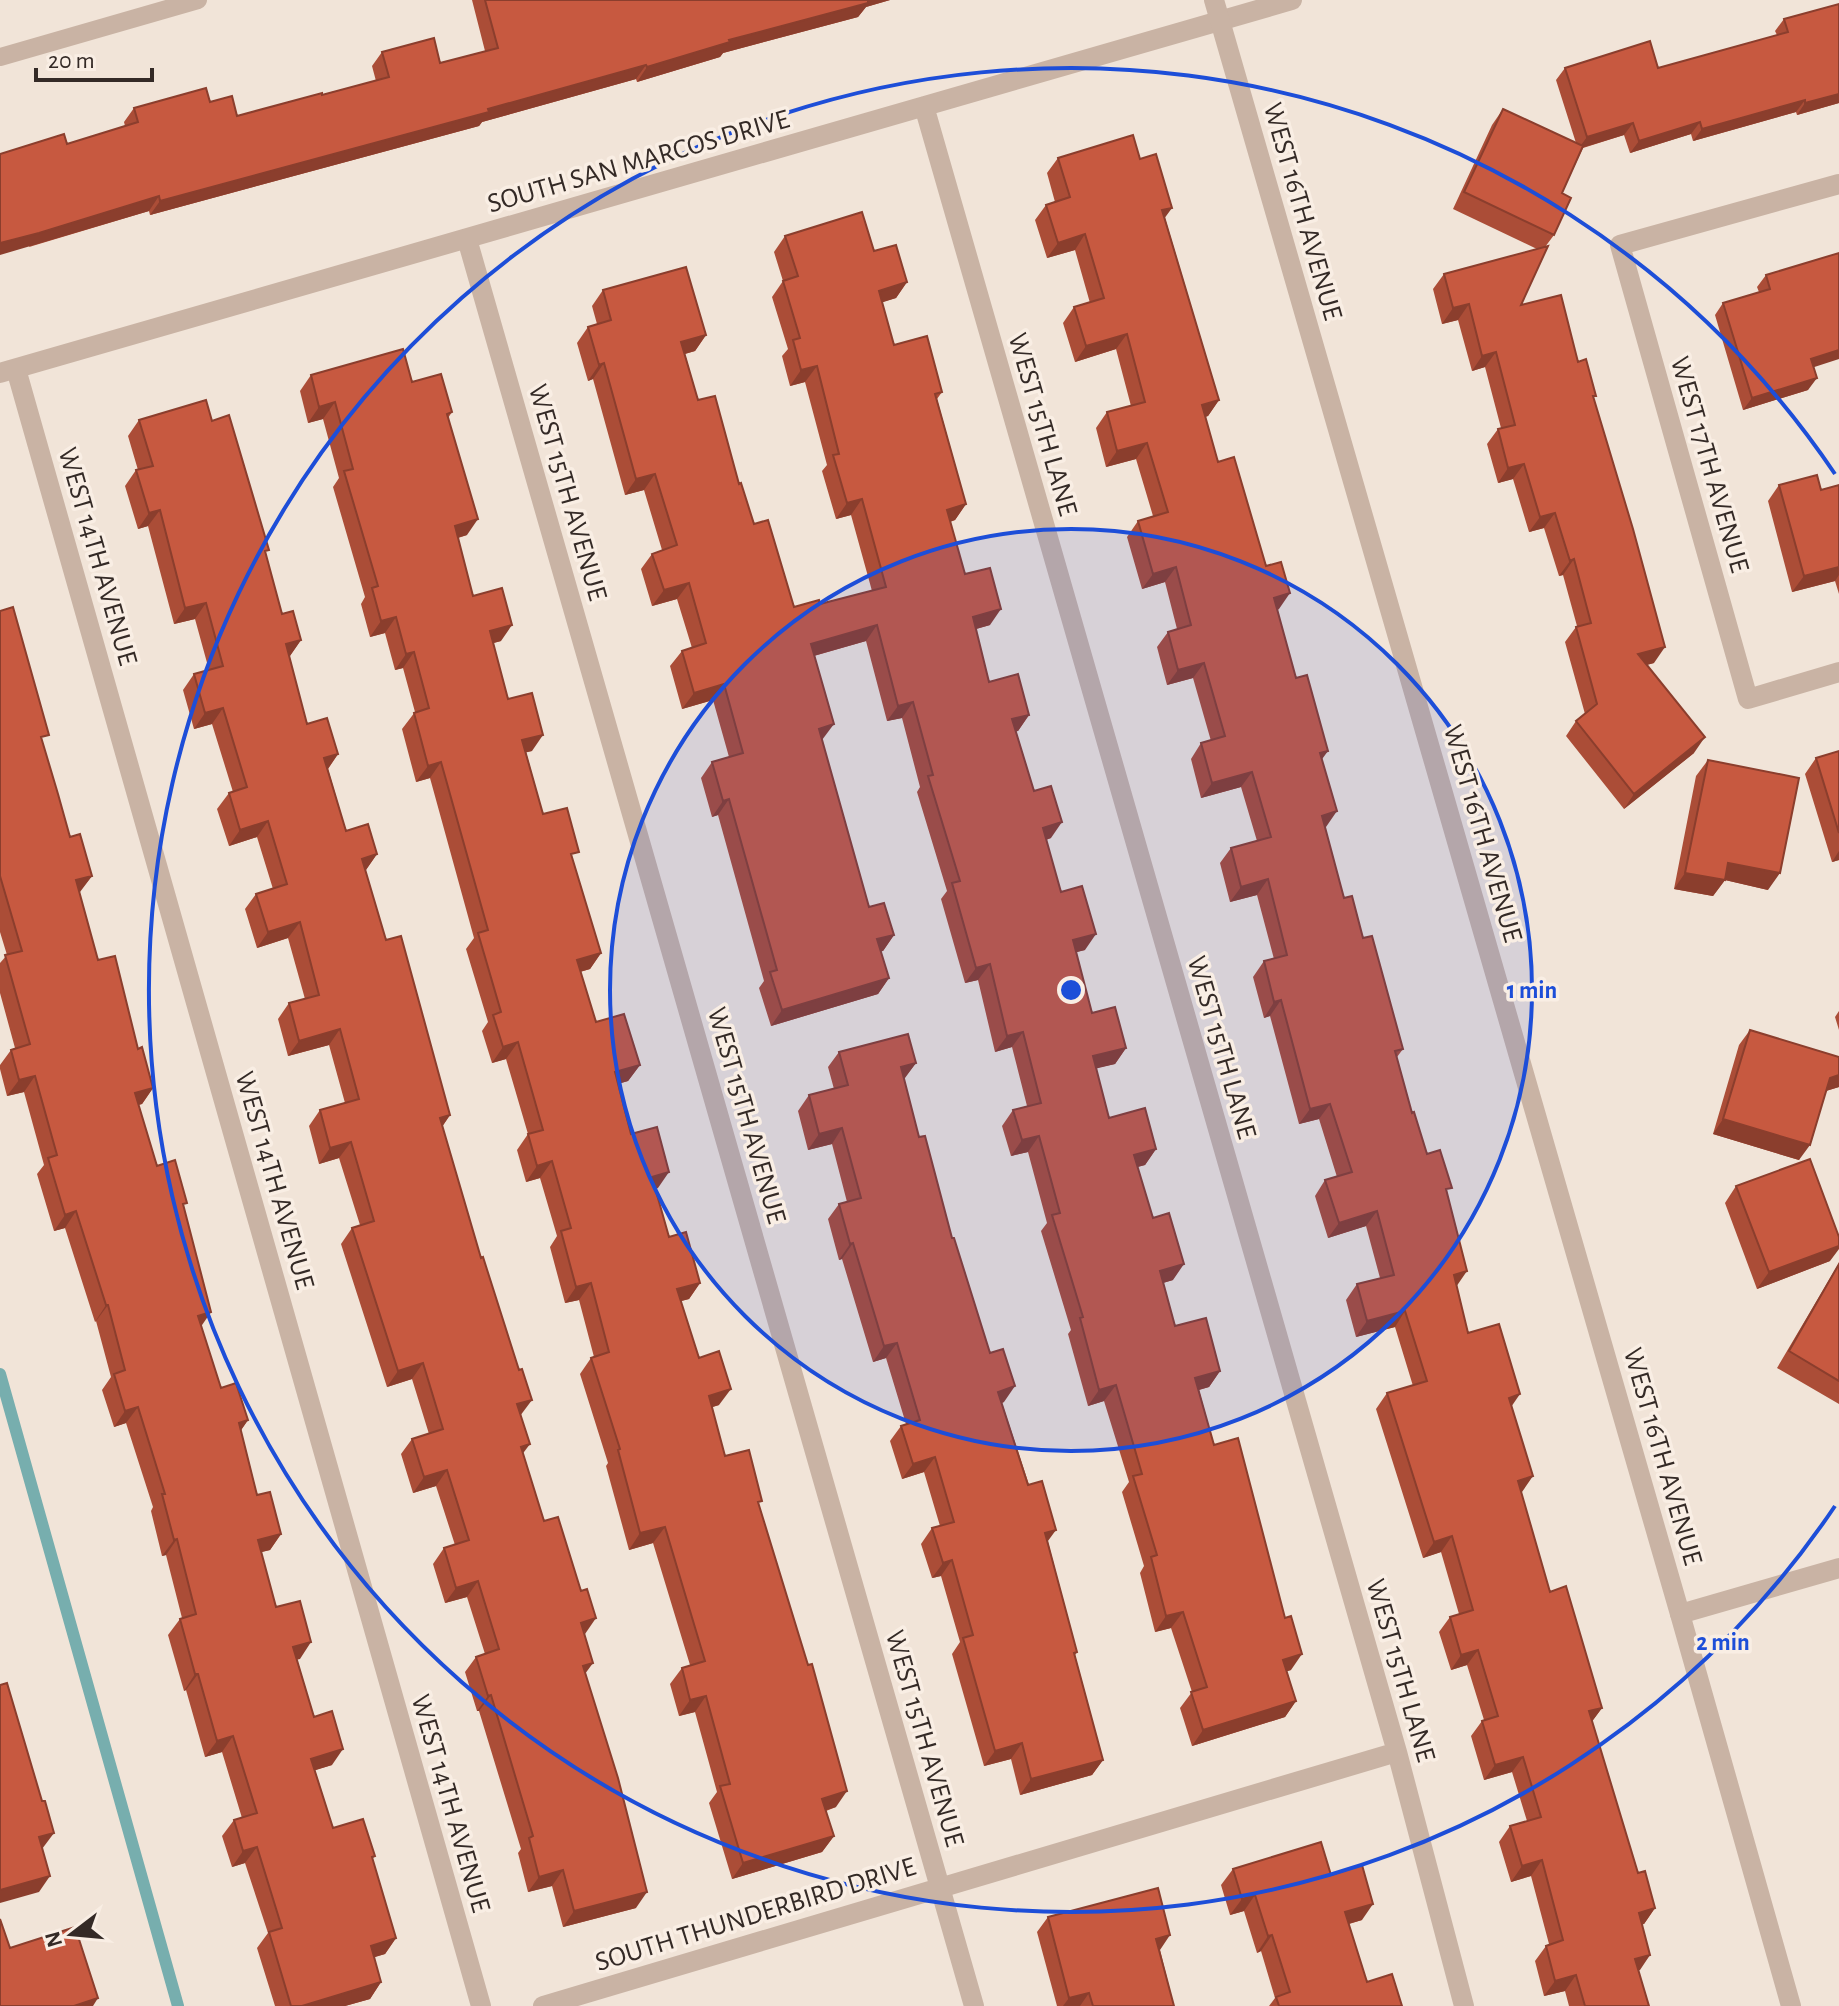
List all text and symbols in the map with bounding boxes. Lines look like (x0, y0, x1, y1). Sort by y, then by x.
scale bar (36, 32, 152, 82)
text: 20 m (48, 49, 95, 73)
street label: WEST 16TH AVENUE (1258, 100, 1347, 324)
street label: SOUTH SAN MARCOS DRIVE (484, 105, 793, 218)
street label: WEST 15TH LANE (1003, 330, 1082, 519)
street label: WEST 17TH AVENUE (1665, 353, 1753, 576)
street label: WEST 15TH AVENUE (523, 381, 611, 604)
street label: WEST 14TH AVENUE (53, 444, 142, 669)
street label: WEST 16TH AVENUE (1438, 722, 1527, 946)
street label: WEST 15TH LANE (1182, 953, 1261, 1142)
centre of rings (1057, 976, 1085, 1004)
text: 1 min (1507, 979, 1557, 1003)
street label: WEST 15TH AVENUE (702, 1004, 790, 1227)
street label: WEST 14TH AVENUE (230, 1068, 319, 1293)
street label: WEST 16TH AVENUE (1618, 1345, 1707, 1569)
street label: WEST 15TH LANE (1361, 1576, 1440, 1765)
street label: WEST 15TH AVENUE (880, 1627, 968, 1850)
text: 2 min (1696, 1631, 1750, 1655)
street label: WEST 14TH AVENUE (406, 1691, 495, 1916)
street label: SOUTH THUNDERBIRD DRIVE (592, 1853, 919, 1977)
north arrow (32, 1894, 112, 1974)
text: N (41, 1929, 66, 1950)

